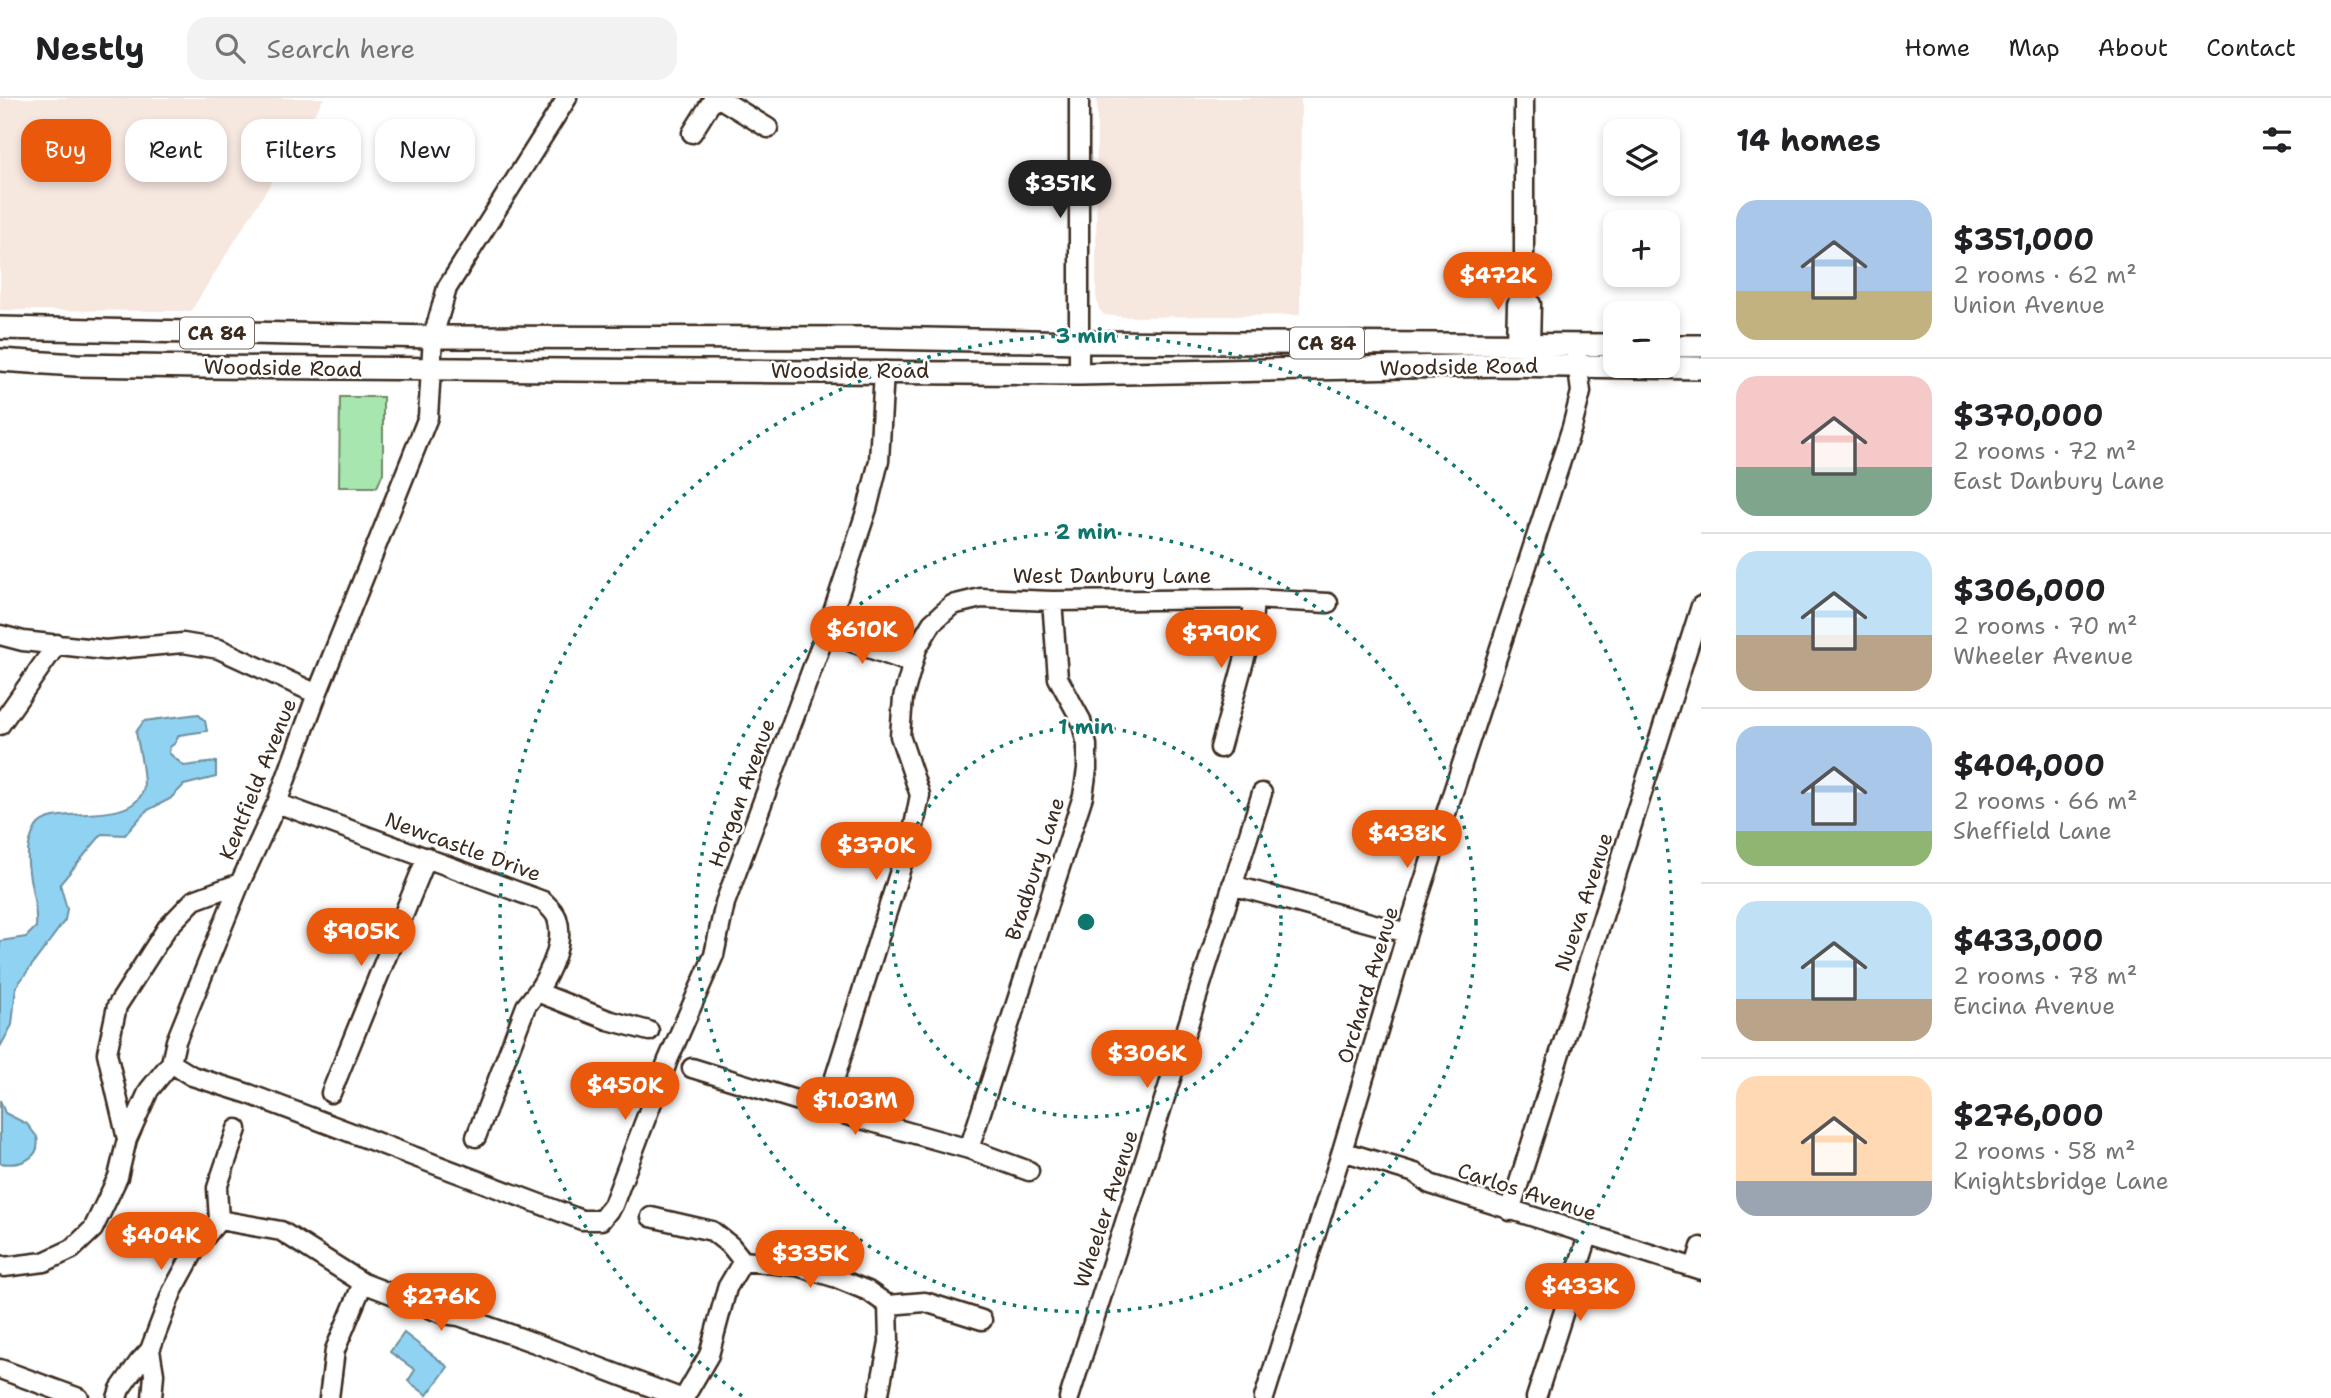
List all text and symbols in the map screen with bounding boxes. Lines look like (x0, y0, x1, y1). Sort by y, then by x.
search box (187, 17, 677, 80)
text: Nestly (35, 26, 145, 71)
icon: search (211, 29, 249, 67)
text: Search here (267, 31, 415, 66)
text: Home (1904, 32, 1970, 64)
text: Map (2008, 32, 2060, 64)
text: About (2098, 32, 2168, 64)
text: Contact (2206, 32, 2296, 64)
chip: Buy (21, 119, 111, 182)
chip: Rent (125, 119, 227, 182)
chip: Filters (241, 119, 361, 182)
chip: New (375, 119, 475, 182)
map controls (1603, 119, 1680, 378)
button: layers (1603, 119, 1680, 196)
text: 14 homes (1736, 120, 1881, 161)
icon: filters (2258, 121, 2296, 159)
pin: $351K (1011, 160, 1109, 220)
text: $351K (1024, 168, 1096, 198)
button: + (1603, 210, 1680, 287)
text: $351,000 (1953, 219, 2094, 260)
icon: home (1792, 228, 1876, 312)
pin: $472K (1449, 252, 1547, 312)
text: $472K (1459, 260, 1537, 290)
text: 2 rooms · 62 m² (1953, 260, 2137, 290)
text: Union Avenue (1953, 290, 2105, 320)
button: − (1603, 301, 1680, 378)
road number: CA 84 (180, 317, 254, 348)
text: 3 min (1055, 322, 1117, 350)
road number: CA 84 (1290, 328, 1364, 358)
street label: Woodside Road (1380, 352, 1538, 382)
street label: Woodside Road (204, 353, 362, 383)
street label: Woodside Road (771, 357, 929, 385)
text: $370,000 (1953, 395, 2103, 436)
icon: home (1792, 404, 1876, 488)
text: 2 rooms · 72 m² (1953, 436, 2136, 466)
text: East Danbury Lane (1953, 466, 2165, 496)
text: 2 min (1055, 518, 1117, 546)
street label: West Danbury Lane (1013, 562, 1211, 590)
text: $306,000 (1953, 570, 2106, 611)
icon: home (1792, 579, 1876, 663)
pin: $610K (813, 606, 911, 666)
pin: $790K (1172, 610, 1270, 670)
text: 2 rooms · 70 m² (1953, 611, 2138, 641)
text: $610K (826, 614, 898, 644)
text: $790K (1182, 618, 1260, 648)
text: Wheeler Avenue (1953, 641, 2133, 671)
street label: Kentfield Avenue (213, 694, 303, 864)
text: 1 min (1058, 713, 1114, 741)
street label: Horgan Avenue (702, 715, 782, 871)
text: $404,000 (1953, 745, 2105, 786)
icon: home (1792, 754, 1876, 838)
text: 2 rooms · 66 m² (1953, 786, 2138, 816)
street label: Bradbury Lane (999, 794, 1071, 944)
street label: Newcastle Drive (381, 806, 545, 888)
pin: $438K (1358, 810, 1456, 870)
text: Sheffield Lane (1953, 816, 2112, 846)
text: $438K (1368, 818, 1446, 848)
pin: $370K (827, 822, 925, 882)
street label: Nueva Avenue (1548, 829, 1620, 975)
text: $370K (837, 830, 915, 860)
street label: Orchard Avenue (1331, 903, 1405, 1067)
pin: $905K (312, 908, 410, 968)
centre of rings (1074, 910, 1098, 934)
text: $905K (323, 916, 400, 946)
text: $433,000 (1953, 920, 2104, 961)
icon: home (1792, 929, 1876, 1013)
text: 2 rooms · 78 m² (1953, 961, 2137, 991)
text: Encina Avenue (1953, 991, 2115, 1021)
pin: $306K (1098, 1030, 1196, 1090)
text: $306K (1107, 1038, 1187, 1068)
pin: $450K (576, 1062, 674, 1122)
text: $450K (586, 1070, 664, 1100)
pin: $1.03M (798, 1077, 912, 1137)
text: $1.03M (812, 1085, 898, 1115)
text: $276,000 (1953, 1095, 2104, 1136)
icon: home (1792, 1104, 1876, 1188)
street label: Wheeler Avenue (1067, 1126, 1145, 1292)
text: 2 rooms · 58 m² (1953, 1136, 2136, 1166)
street label: Carlos Avenue (1454, 1156, 1600, 1228)
text: Knightsbridge Lane (1953, 1166, 2169, 1196)
pin: $404K (112, 1212, 210, 1272)
text: $404K (121, 1220, 201, 1250)
pin: $335K (761, 1230, 859, 1290)
text: $335K (771, 1238, 849, 1268)
pin: $433K (1531, 1264, 1629, 1323)
text: $433K (1541, 1271, 1619, 1301)
pin: $276K (392, 1274, 490, 1333)
text: $276K (402, 1281, 480, 1311)

